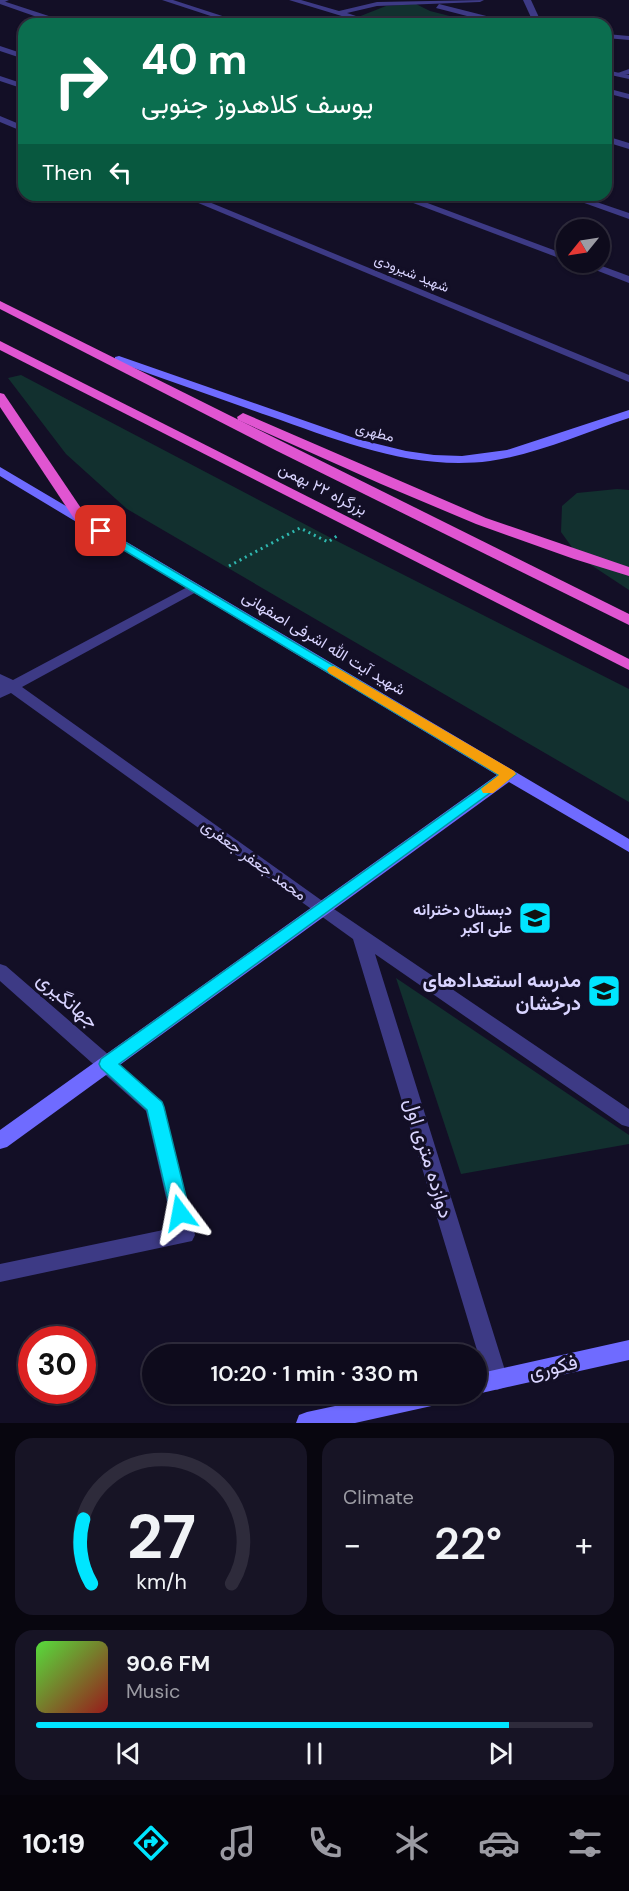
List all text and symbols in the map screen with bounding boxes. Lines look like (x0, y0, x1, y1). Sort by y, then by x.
text: 40 m (141, 32, 247, 87)
icon: right (42, 42, 120, 120)
text: یوسف کلاهدوز جنوبی (141, 86, 373, 121)
icon: left (104, 156, 137, 189)
text: Then (42, 158, 92, 187)
north arrow (556, 219, 610, 273)
map controls (556, 219, 610, 273)
street label: شهید شیرودی (372, 250, 452, 296)
street label: مطهری (354, 418, 396, 446)
street label: بزرگراه ۲۲ بهمن (275, 458, 371, 520)
pin (75, 505, 126, 556)
icon: arrive (84, 514, 117, 547)
street label: شهید آیت الله اشرفی اصفهانی (238, 586, 410, 700)
street label: محمد جعفر جعفری (197, 815, 311, 905)
place label: دبستان دخترانه علی اکبر (413, 899, 512, 938)
school or university icon: دبستان دخترانه علی اکبر (517, 900, 553, 936)
street label: جهانگیری (31, 966, 105, 1034)
place label: مدرسه استعدادهای درخشان (423, 967, 581, 1016)
school or university icon: مدرسه استعدادهای درخشان (586, 973, 622, 1009)
street label: دوازده متری اول (398, 1095, 460, 1221)
position arrow (148, 1181, 212, 1245)
speed limit sign: 30 (18, 1326, 96, 1404)
street label: فکوری (526, 1349, 580, 1385)
text: 10:20 · 1 min · 330 m (211, 1359, 419, 1388)
text: Climate (343, 1484, 414, 1510)
text: 27 (126, 1496, 196, 1577)
text: 22° (434, 1514, 502, 1573)
text: − (343, 1523, 361, 1566)
text: + (575, 1523, 593, 1566)
text: km/h (136, 1568, 186, 1596)
text: 90.6 FM (126, 1649, 210, 1678)
text: Music (126, 1678, 181, 1704)
icon: previous (112, 1737, 145, 1770)
icon: pause (298, 1737, 331, 1770)
icon: next (484, 1737, 517, 1770)
icon: directions (130, 1822, 172, 1864)
icon: music (217, 1822, 259, 1864)
icon: phone (304, 1822, 346, 1864)
icon: climate (391, 1822, 433, 1864)
icon: car (478, 1822, 520, 1864)
icon: filters (564, 1822, 606, 1864)
text: 10:19 (22, 1826, 85, 1861)

